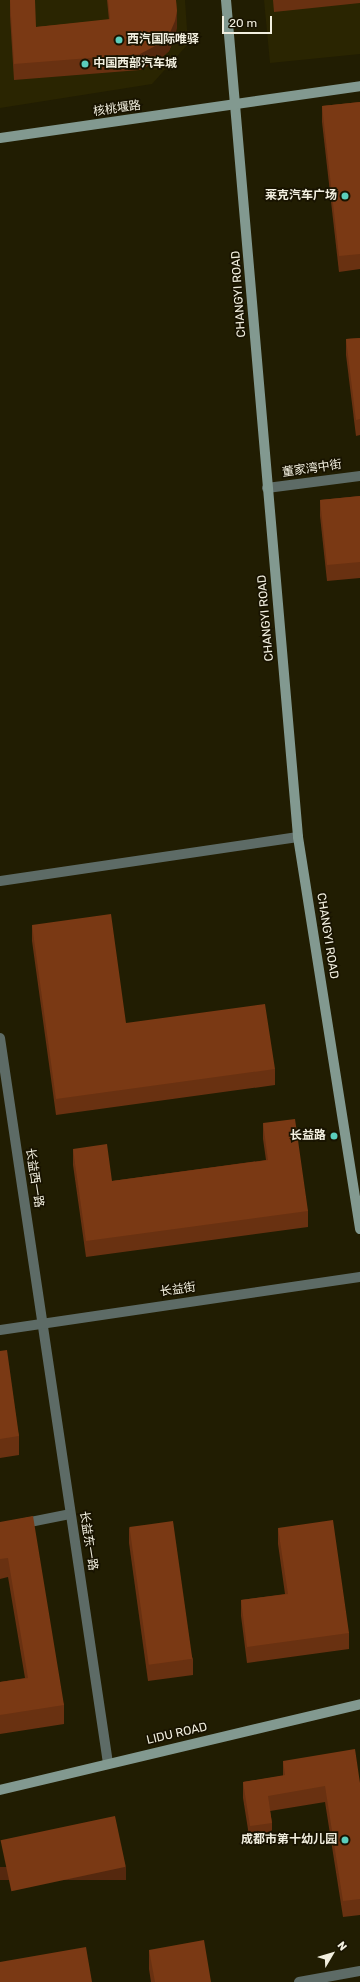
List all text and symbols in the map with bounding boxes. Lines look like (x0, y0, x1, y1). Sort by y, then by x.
scale bar (224, 8, 274, 34)
text: 20 m (229, 16, 257, 30)
place label: 西汽国际唯驿 (127, 33, 199, 47)
marker: 西汽国际唯驿 (114, 35, 124, 45)
place label: 中国西部汽车城 (93, 57, 177, 71)
marker: 中国西部汽车城 (80, 59, 90, 69)
street label: 核桃堰路 (92, 99, 142, 119)
place label: 莱克汽车广场 (265, 189, 337, 203)
marker: 莱克汽车广场 (340, 191, 350, 201)
street label: CHANGYI ROAD (229, 250, 249, 338)
street label: 董家湾中街 (281, 458, 343, 480)
street label: CHANGYI ROAD (255, 574, 277, 662)
street label: CHANGYI ROAD (313, 892, 341, 980)
place label: 长益路 (290, 1129, 326, 1143)
marker: 长益路 (329, 1131, 339, 1141)
street label: 长益西一路 (22, 1147, 46, 1209)
street label: 长益街 (159, 1280, 197, 1300)
street label: 长益东一路 (76, 1510, 100, 1572)
street label: LIDU ROAD (145, 1720, 209, 1748)
place label: 成都市第十幼儿园 (241, 1833, 337, 1847)
marker: 成都市第十幼儿园 (340, 1835, 350, 1845)
north arrow (312, 1934, 352, 1974)
text: N (334, 1939, 349, 1953)

